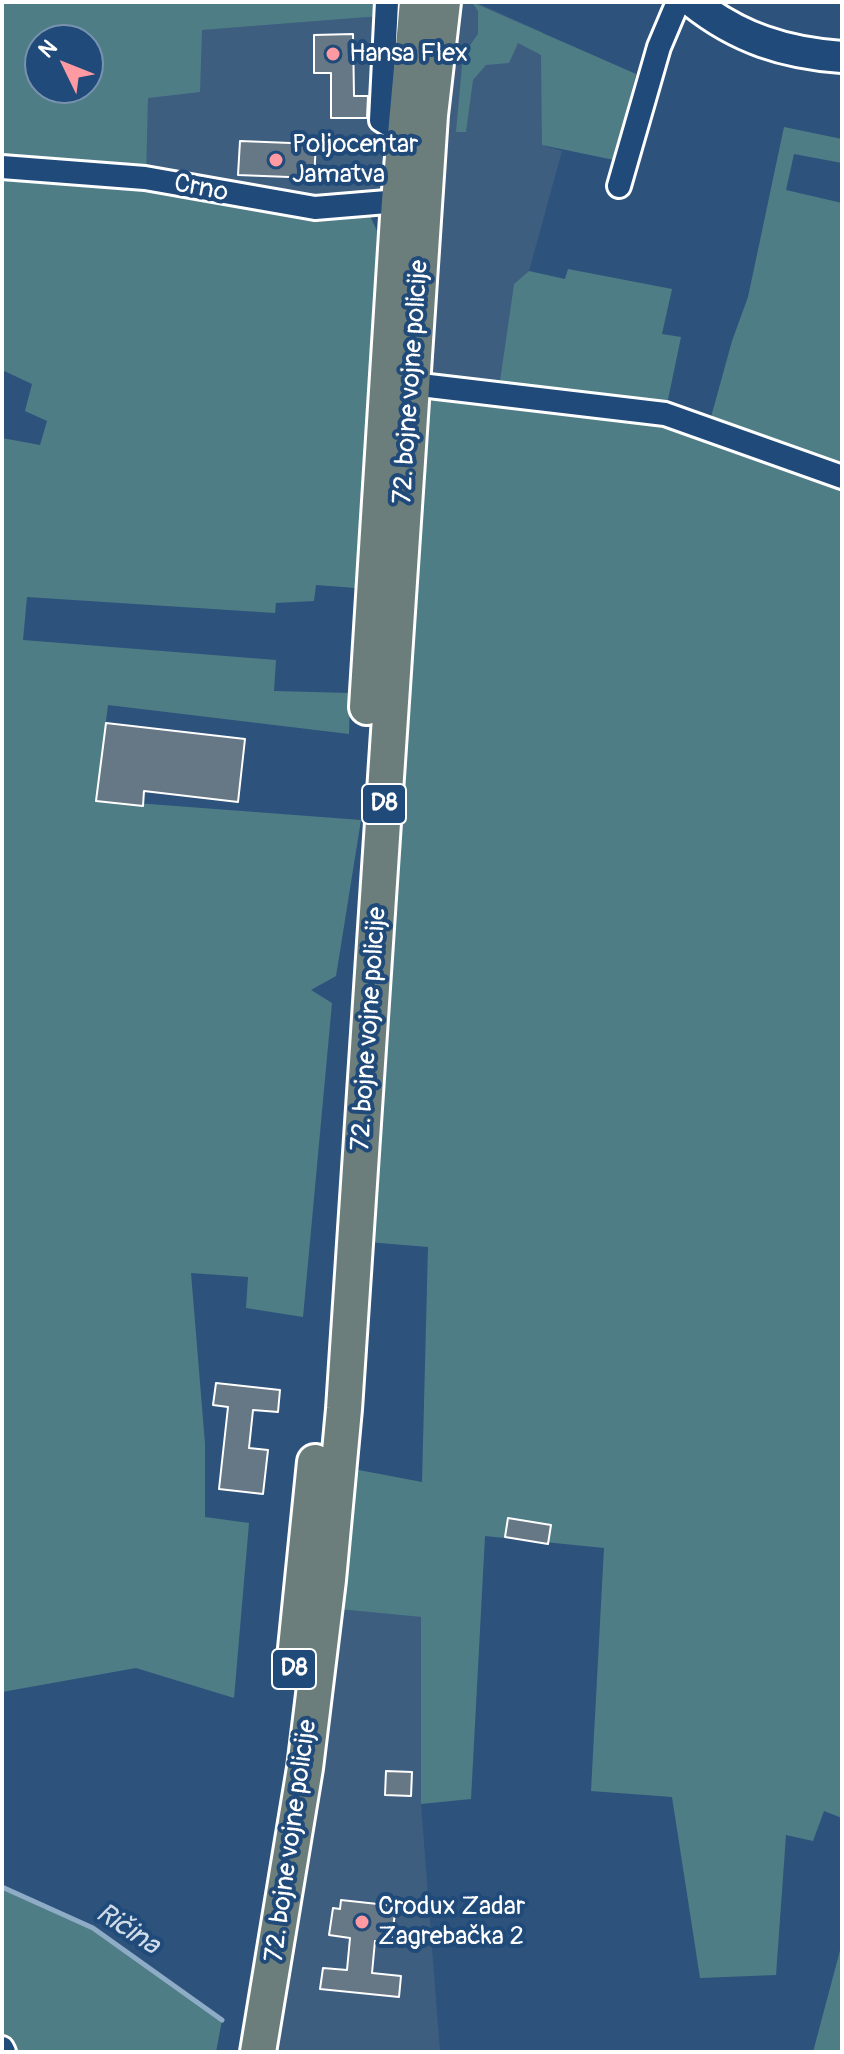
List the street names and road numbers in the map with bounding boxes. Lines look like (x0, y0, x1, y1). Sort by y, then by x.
street label: Crno (171, 168, 231, 210)
street label: 72. bojne vojne policije (388, 259, 436, 505)
road number: D8 (362, 784, 406, 824)
street label: 72. bojne vojne policije (346, 906, 394, 1152)
road number: D8 (272, 1649, 316, 1689)
street label: 72. bojne vojne policije (260, 1718, 324, 1964)

